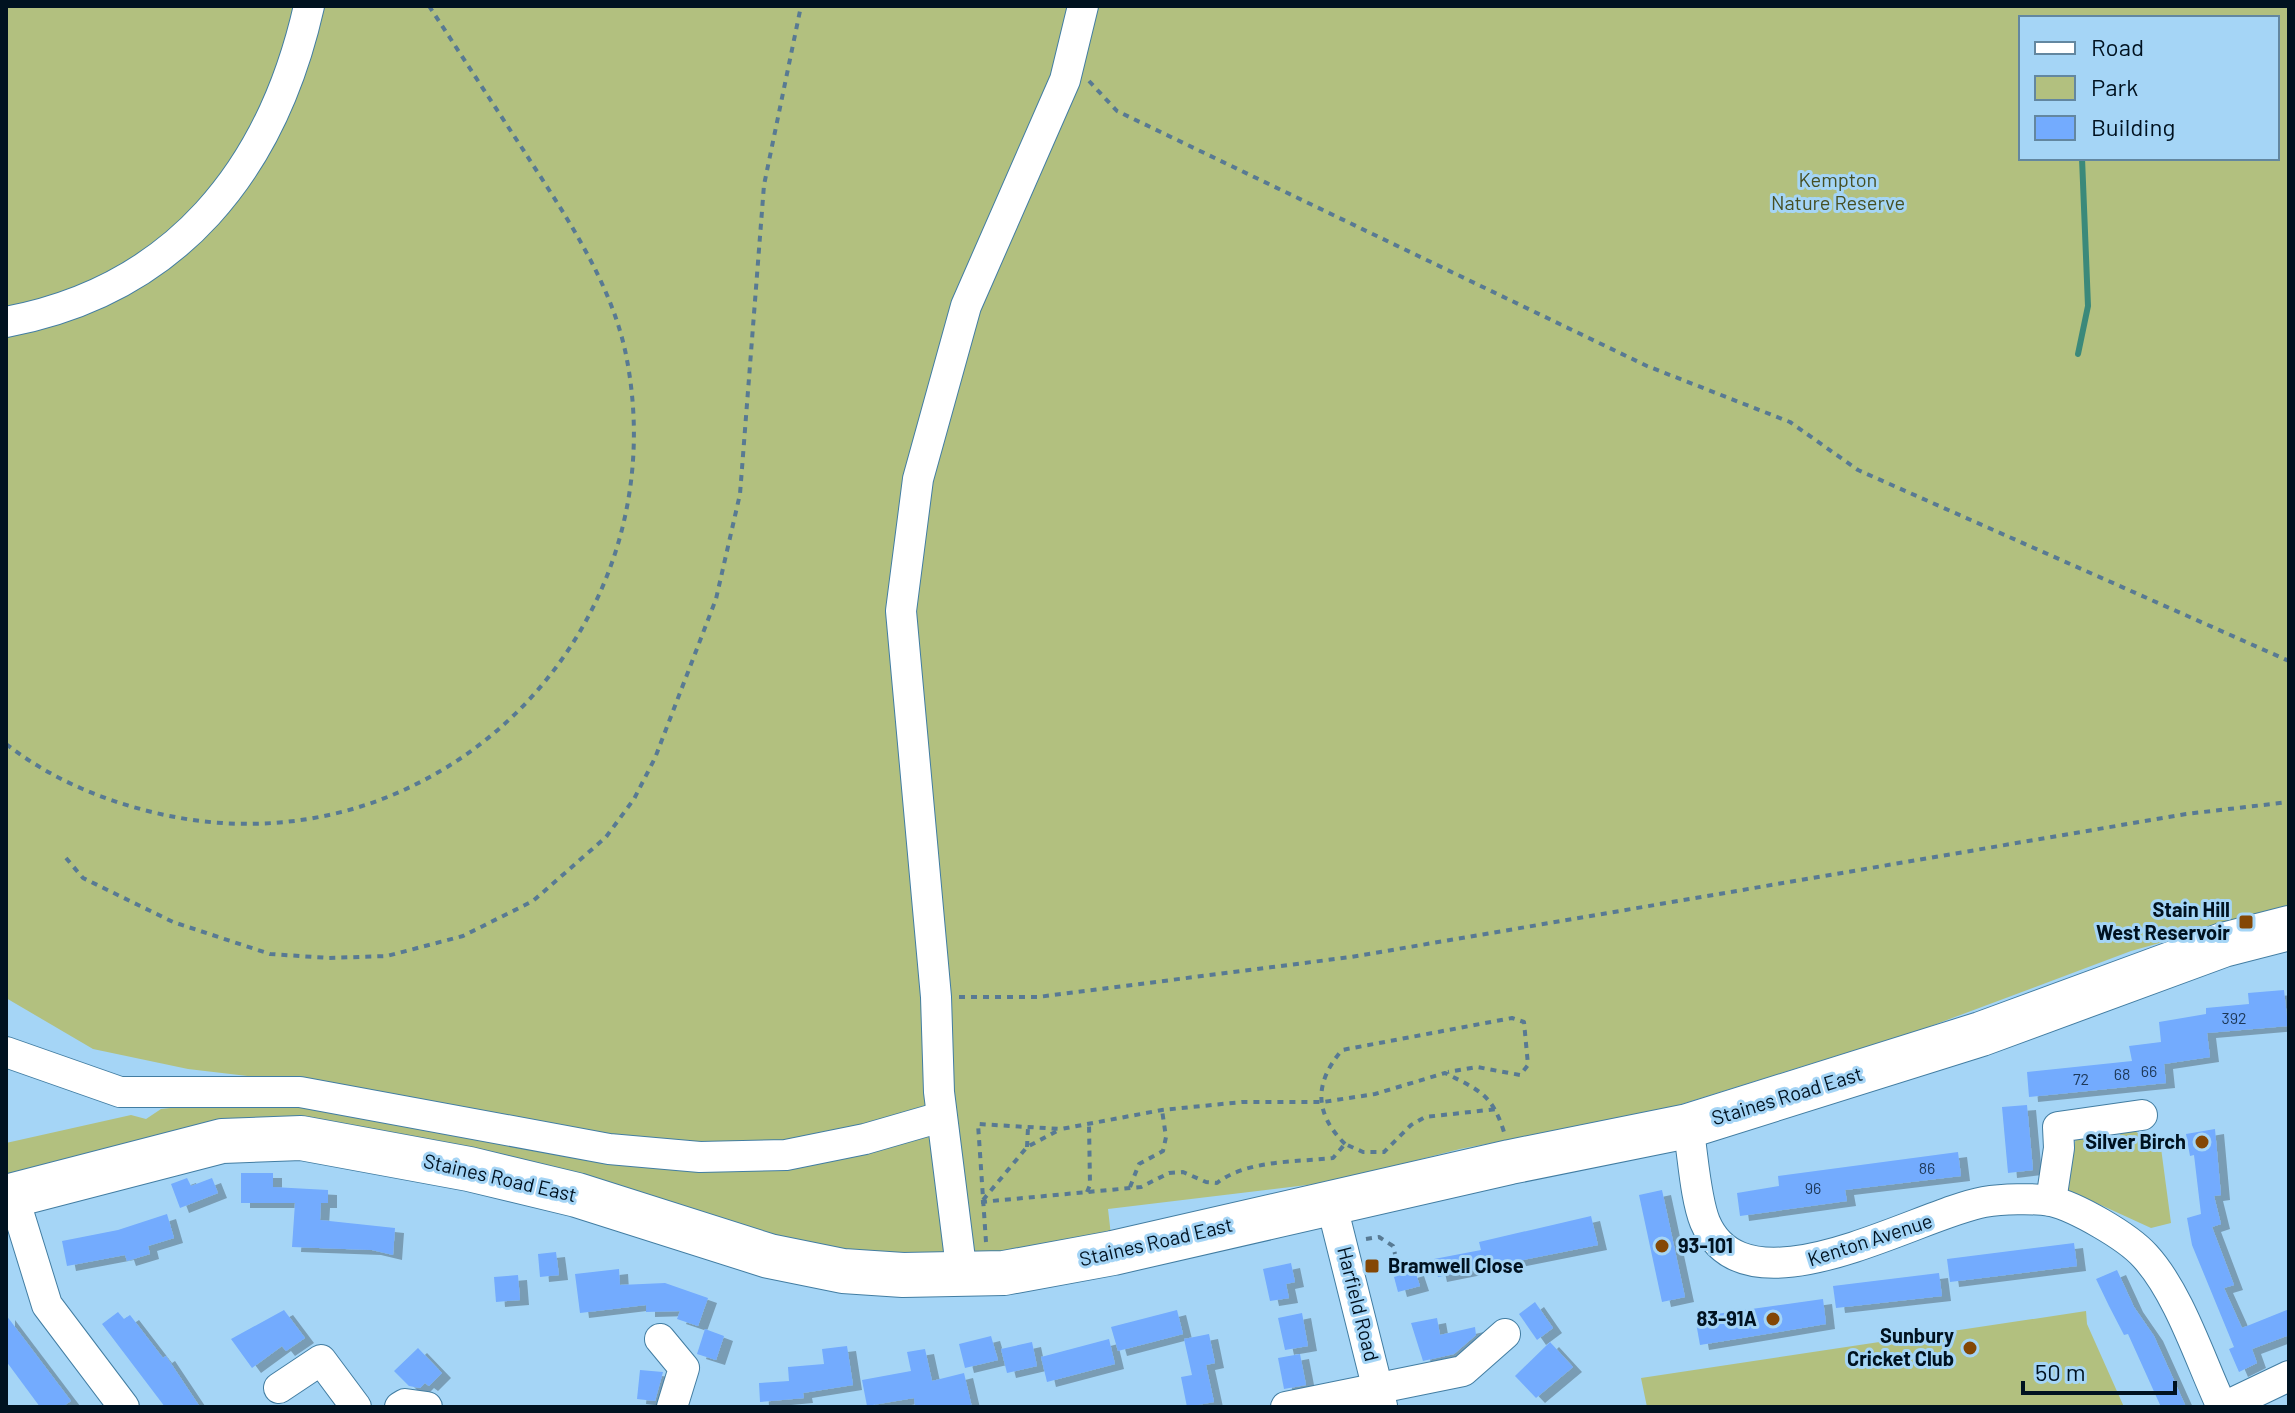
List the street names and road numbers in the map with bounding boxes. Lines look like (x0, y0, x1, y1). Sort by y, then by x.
street label: Staines Road East (1708, 1061, 1865, 1129)
street label: Staines Road East (421, 1148, 579, 1206)
street label: Kenton Avenue (1804, 1208, 1935, 1270)
street label: Staines Road East (1077, 1212, 1235, 1270)
street label: Harfield Road (1333, 1244, 1385, 1364)

